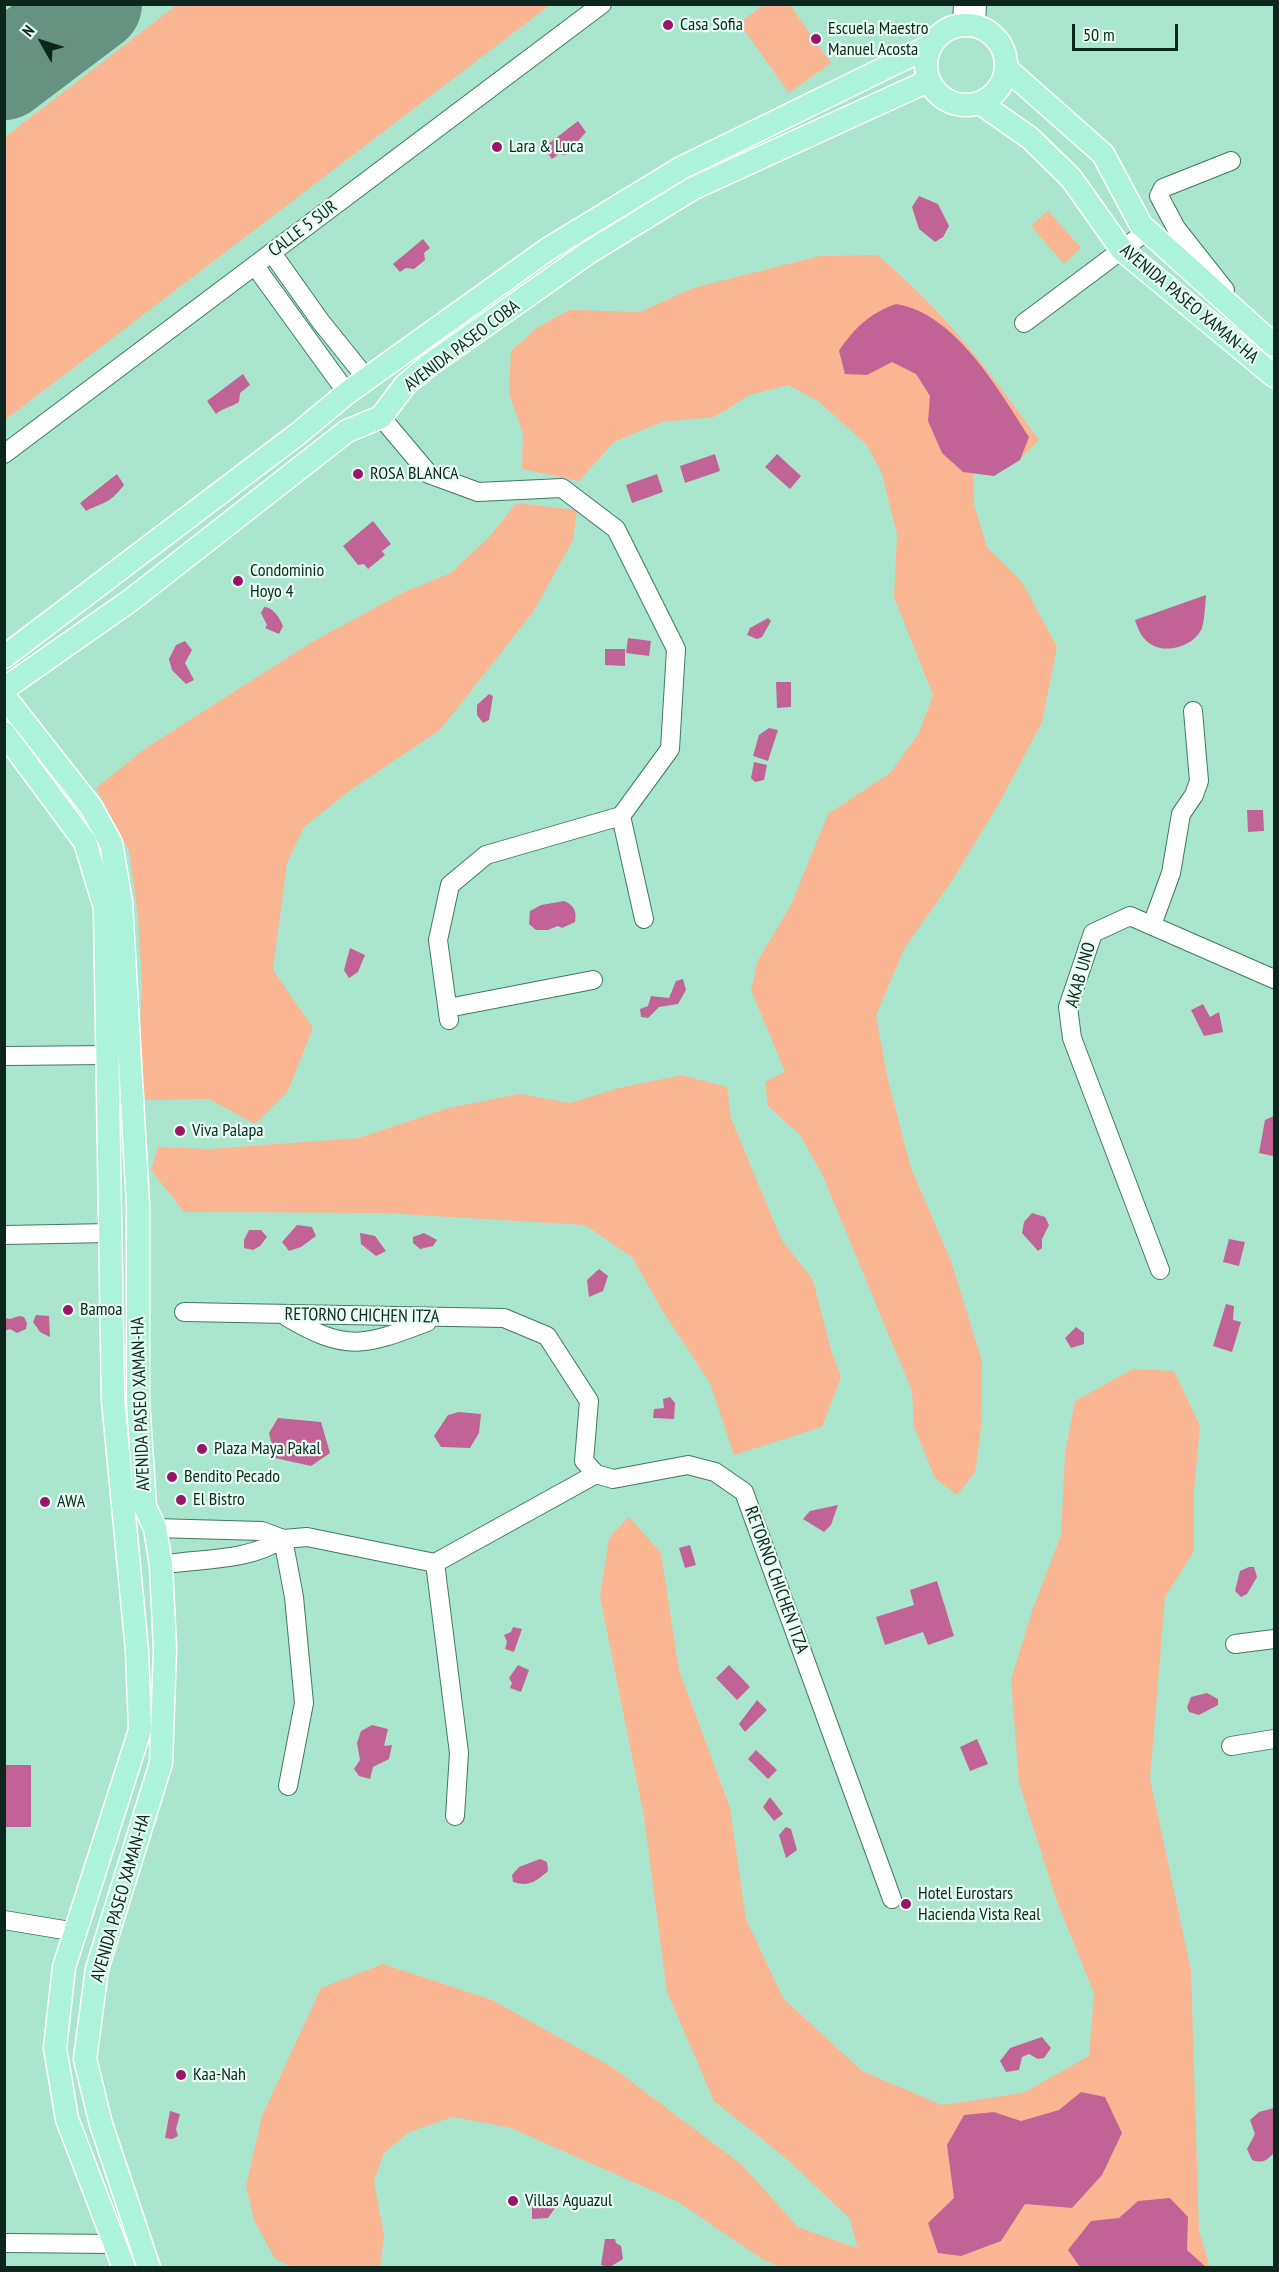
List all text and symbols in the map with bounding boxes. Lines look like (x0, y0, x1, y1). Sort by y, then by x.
north arrow (12, 12, 72, 72)
scale bar (1075, 12, 1182, 50)
place label: Casa Sofia (680, 14, 743, 36)
marker: Casa Sofia (661, 18, 675, 32)
place label: Escuela Maestro Manuel Acosta (828, 18, 929, 60)
text: N (18, 21, 38, 40)
text: 50 m (1083, 23, 1115, 46)
marker: Escuela Maestro Manuel Acosta (809, 32, 823, 46)
place label: Lara & Luca (509, 136, 584, 158)
marker: Lara & Luca (490, 140, 504, 154)
street label: CALLE 5 SUR (264, 196, 342, 262)
street label: AVENIDA PASEO XAMAN-HA (1115, 240, 1263, 368)
street label: AVENIDA PASEO COBA (400, 296, 524, 396)
place label: ROSA BLANCA (370, 463, 459, 485)
marker: ROSA BLANCA (351, 467, 365, 481)
place label: Condominio Hoyo 4 (250, 560, 324, 602)
marker: Condominio Hoyo 4 (231, 574, 245, 588)
street label: AKAB UNO (1061, 940, 1101, 1010)
place label: Viva Palapa (192, 1120, 263, 1142)
marker: Viva Palapa (173, 1124, 187, 1138)
place label: Bamoa (80, 1299, 122, 1321)
marker: Bamoa (61, 1303, 75, 1317)
street label: RETORNO CHICHEN ITZA (284, 1304, 440, 1328)
street label: AVENIDA PASEO XAMAN-HA (127, 1317, 155, 1491)
place label: Plaza Maya Pakal (214, 1438, 321, 1460)
marker: Plaza Maya Pakal (195, 1442, 209, 1456)
place label: Bendito Pecado (184, 1466, 280, 1488)
marker: Bendito Pecado (165, 1470, 179, 1484)
place label: El Bistro (193, 1489, 245, 1511)
place label: AWA (57, 1491, 85, 1513)
marker: El Bistro (174, 1493, 188, 1507)
marker: AWA (38, 1495, 52, 1509)
street label: RETORNO CHICHEN ITZA (739, 1504, 813, 1656)
street label: AVENIDA PASEO XAMAN-HA (87, 1811, 155, 1985)
place label: Hotel Eurostars Hacienda Vista Real (918, 1883, 1040, 1926)
marker: Hotel Eurostars Hacienda Vista Real (899, 1897, 913, 1911)
place label: Kaa-Nah (193, 2064, 246, 2086)
marker: Kaa-Nah (174, 2068, 188, 2082)
place label: Villas Aguazul (525, 2190, 612, 2212)
marker: Villas Aguazul (506, 2194, 520, 2208)

